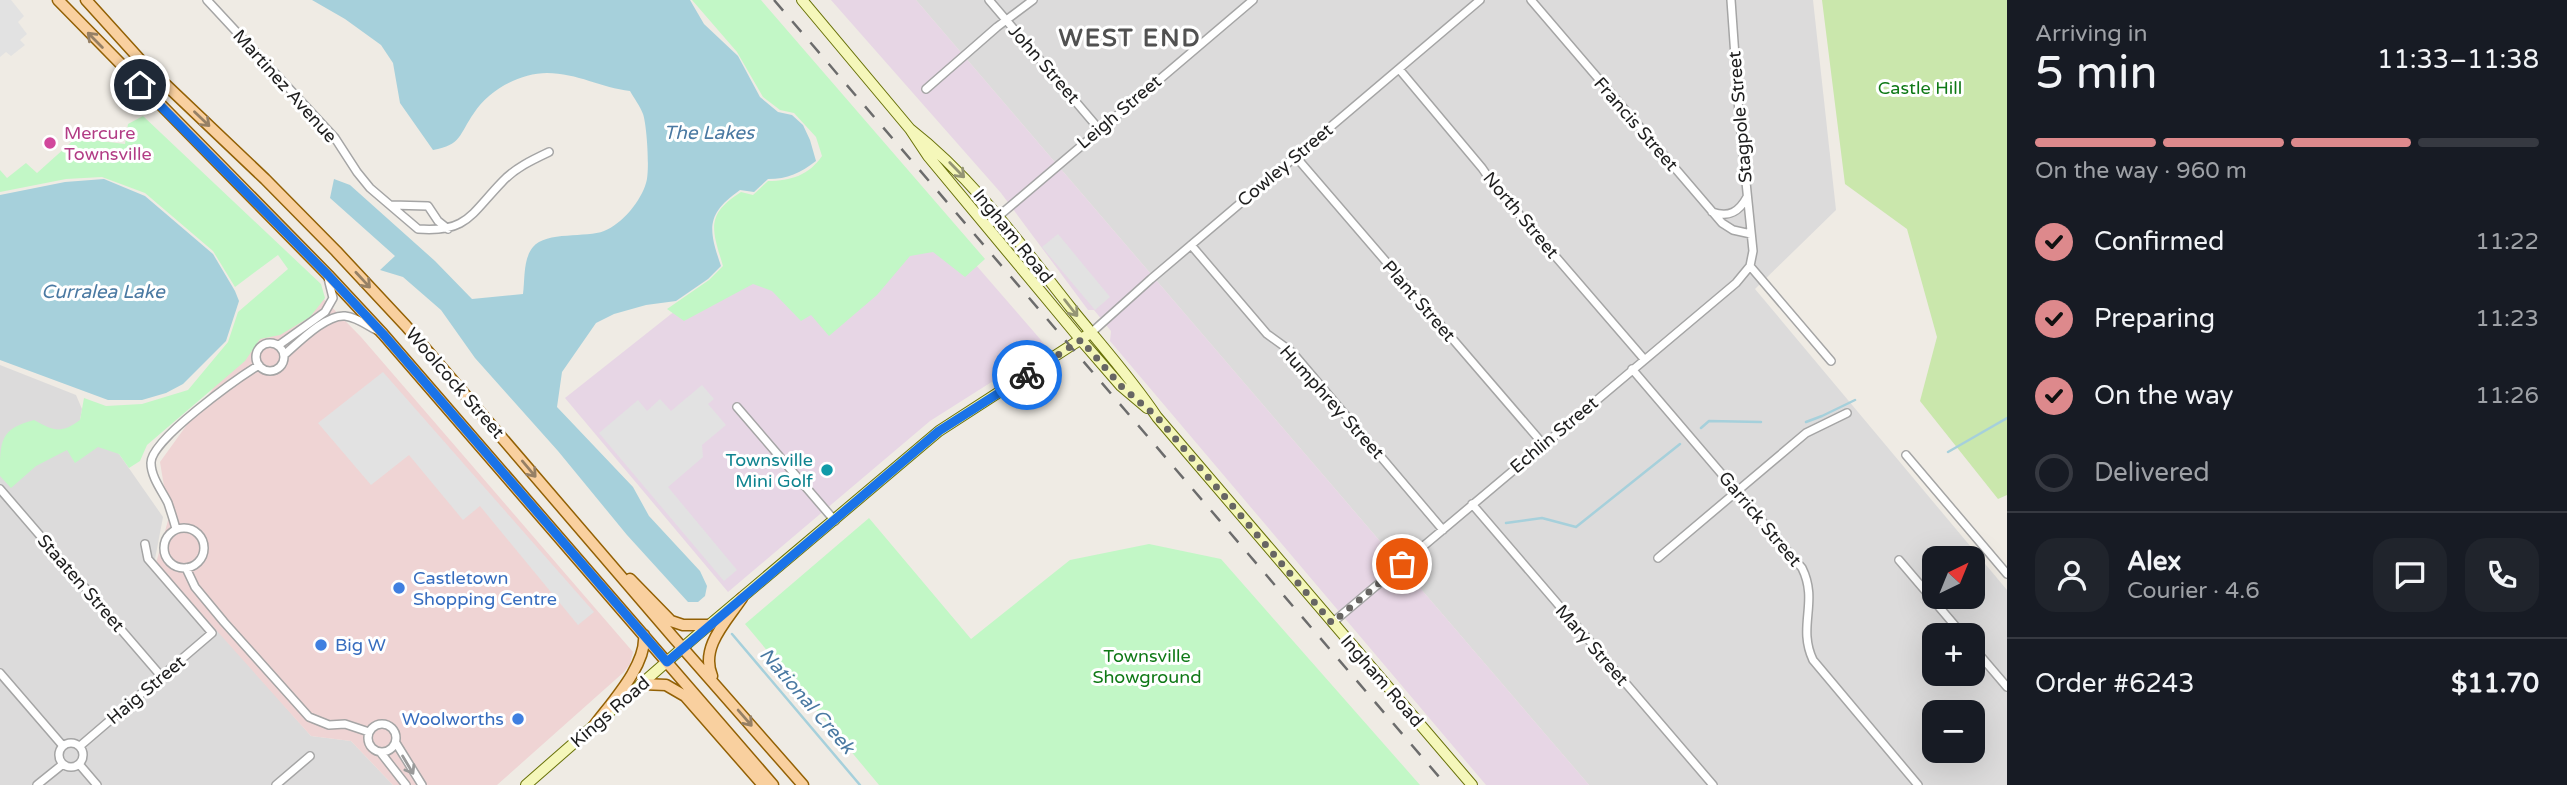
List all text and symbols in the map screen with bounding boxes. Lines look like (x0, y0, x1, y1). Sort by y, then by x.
street label: John Street (1004, 20, 1084, 108)
text: Arriving in (2035, 20, 2148, 48)
district label: WEST END (1059, 24, 1201, 53)
street label: Martinez Avenue (228, 25, 342, 147)
one-way arrow (87, 32, 104, 49)
text: 11:33–11:38 (2377, 44, 2539, 75)
text: 5 min (2035, 46, 2158, 101)
street label: Stagpole Street (1723, 50, 1757, 184)
pin (110, 55, 170, 115)
icon: home (121, 66, 159, 104)
street label: Leigh Street (1072, 70, 1166, 154)
street label: Francis Street (1589, 73, 1683, 176)
park label: Castle Hill (1878, 77, 1962, 99)
one-way arrow (193, 110, 210, 127)
street label: Cowley Street (1233, 119, 1337, 211)
place label: Mercure Townsville (64, 122, 152, 165)
water label: The Lakes (664, 122, 756, 144)
marker: Mercure Townsville (42, 135, 58, 151)
text: On the way · 960 m (2035, 157, 2247, 185)
one-way arrow (948, 161, 965, 178)
street label: North Street (1479, 167, 1564, 263)
street label: Ingham Road (968, 184, 1058, 288)
icon: check (2035, 223, 2073, 261)
text: Confirmed (2094, 226, 2224, 257)
text: 11:22 (2475, 228, 2539, 256)
street label: Plant Street (1378, 256, 1460, 346)
one-way arrow (355, 271, 371, 289)
water label: Curralea Lake (41, 281, 166, 303)
one-way arrow (1064, 298, 1079, 316)
icon: check (2035, 300, 2073, 338)
text: Preparing (2094, 303, 2215, 334)
text: 11:23 (2475, 305, 2539, 333)
street label: Woolcock Street (401, 323, 509, 443)
courier (992, 340, 1062, 410)
street label: Humphrey Street (1275, 341, 1389, 464)
icon: bike (1008, 356, 1046, 394)
icon: check (2035, 377, 2073, 415)
text: On the way (2094, 380, 2234, 411)
text: 11:26 (2475, 382, 2539, 410)
street label: Echlin Street (1506, 392, 1602, 478)
place label: Townsville Mini Golf (725, 449, 813, 492)
text: Delivered (2094, 457, 2210, 488)
one-way arrow (521, 460, 537, 478)
marker: Townsville Mini Golf (819, 462, 835, 478)
street label: Garrick Street (1714, 467, 1806, 571)
street label: Staaten Street (33, 530, 129, 636)
pin (1372, 534, 1432, 594)
button: person (2035, 538, 2109, 612)
button: chat (2373, 538, 2447, 612)
button: phone (2465, 538, 2539, 612)
icon: bag (1383, 545, 1421, 583)
north arrow (1922, 546, 1984, 609)
map controls (1922, 546, 1985, 763)
text: Alex (2127, 546, 2181, 577)
place label: Castletown Shopping Centre (413, 567, 557, 610)
text: Courier · 4.6 (2127, 577, 2260, 605)
marker: Castletown Shopping Centre (391, 580, 407, 596)
street label: Mary Street (1551, 600, 1633, 690)
button: + (1922, 623, 1985, 686)
street label: Ingham Road (1336, 630, 1428, 732)
place label: Big W (335, 634, 386, 656)
marker: Big W (313, 637, 329, 653)
water label: National Creek (755, 644, 860, 760)
park label: Townsville Showground (1092, 645, 1202, 688)
street label: Haig Street (102, 651, 190, 729)
text: Order #6243 (2035, 668, 2195, 699)
text: $11.70 (2451, 668, 2539, 699)
street label: Kings Road (566, 672, 654, 752)
button: − (1922, 700, 1985, 763)
place label: Woolworths (402, 708, 504, 730)
one-way arrow (737, 708, 753, 726)
marker: Woolworths (510, 711, 526, 727)
one-way arrow (401, 754, 415, 774)

